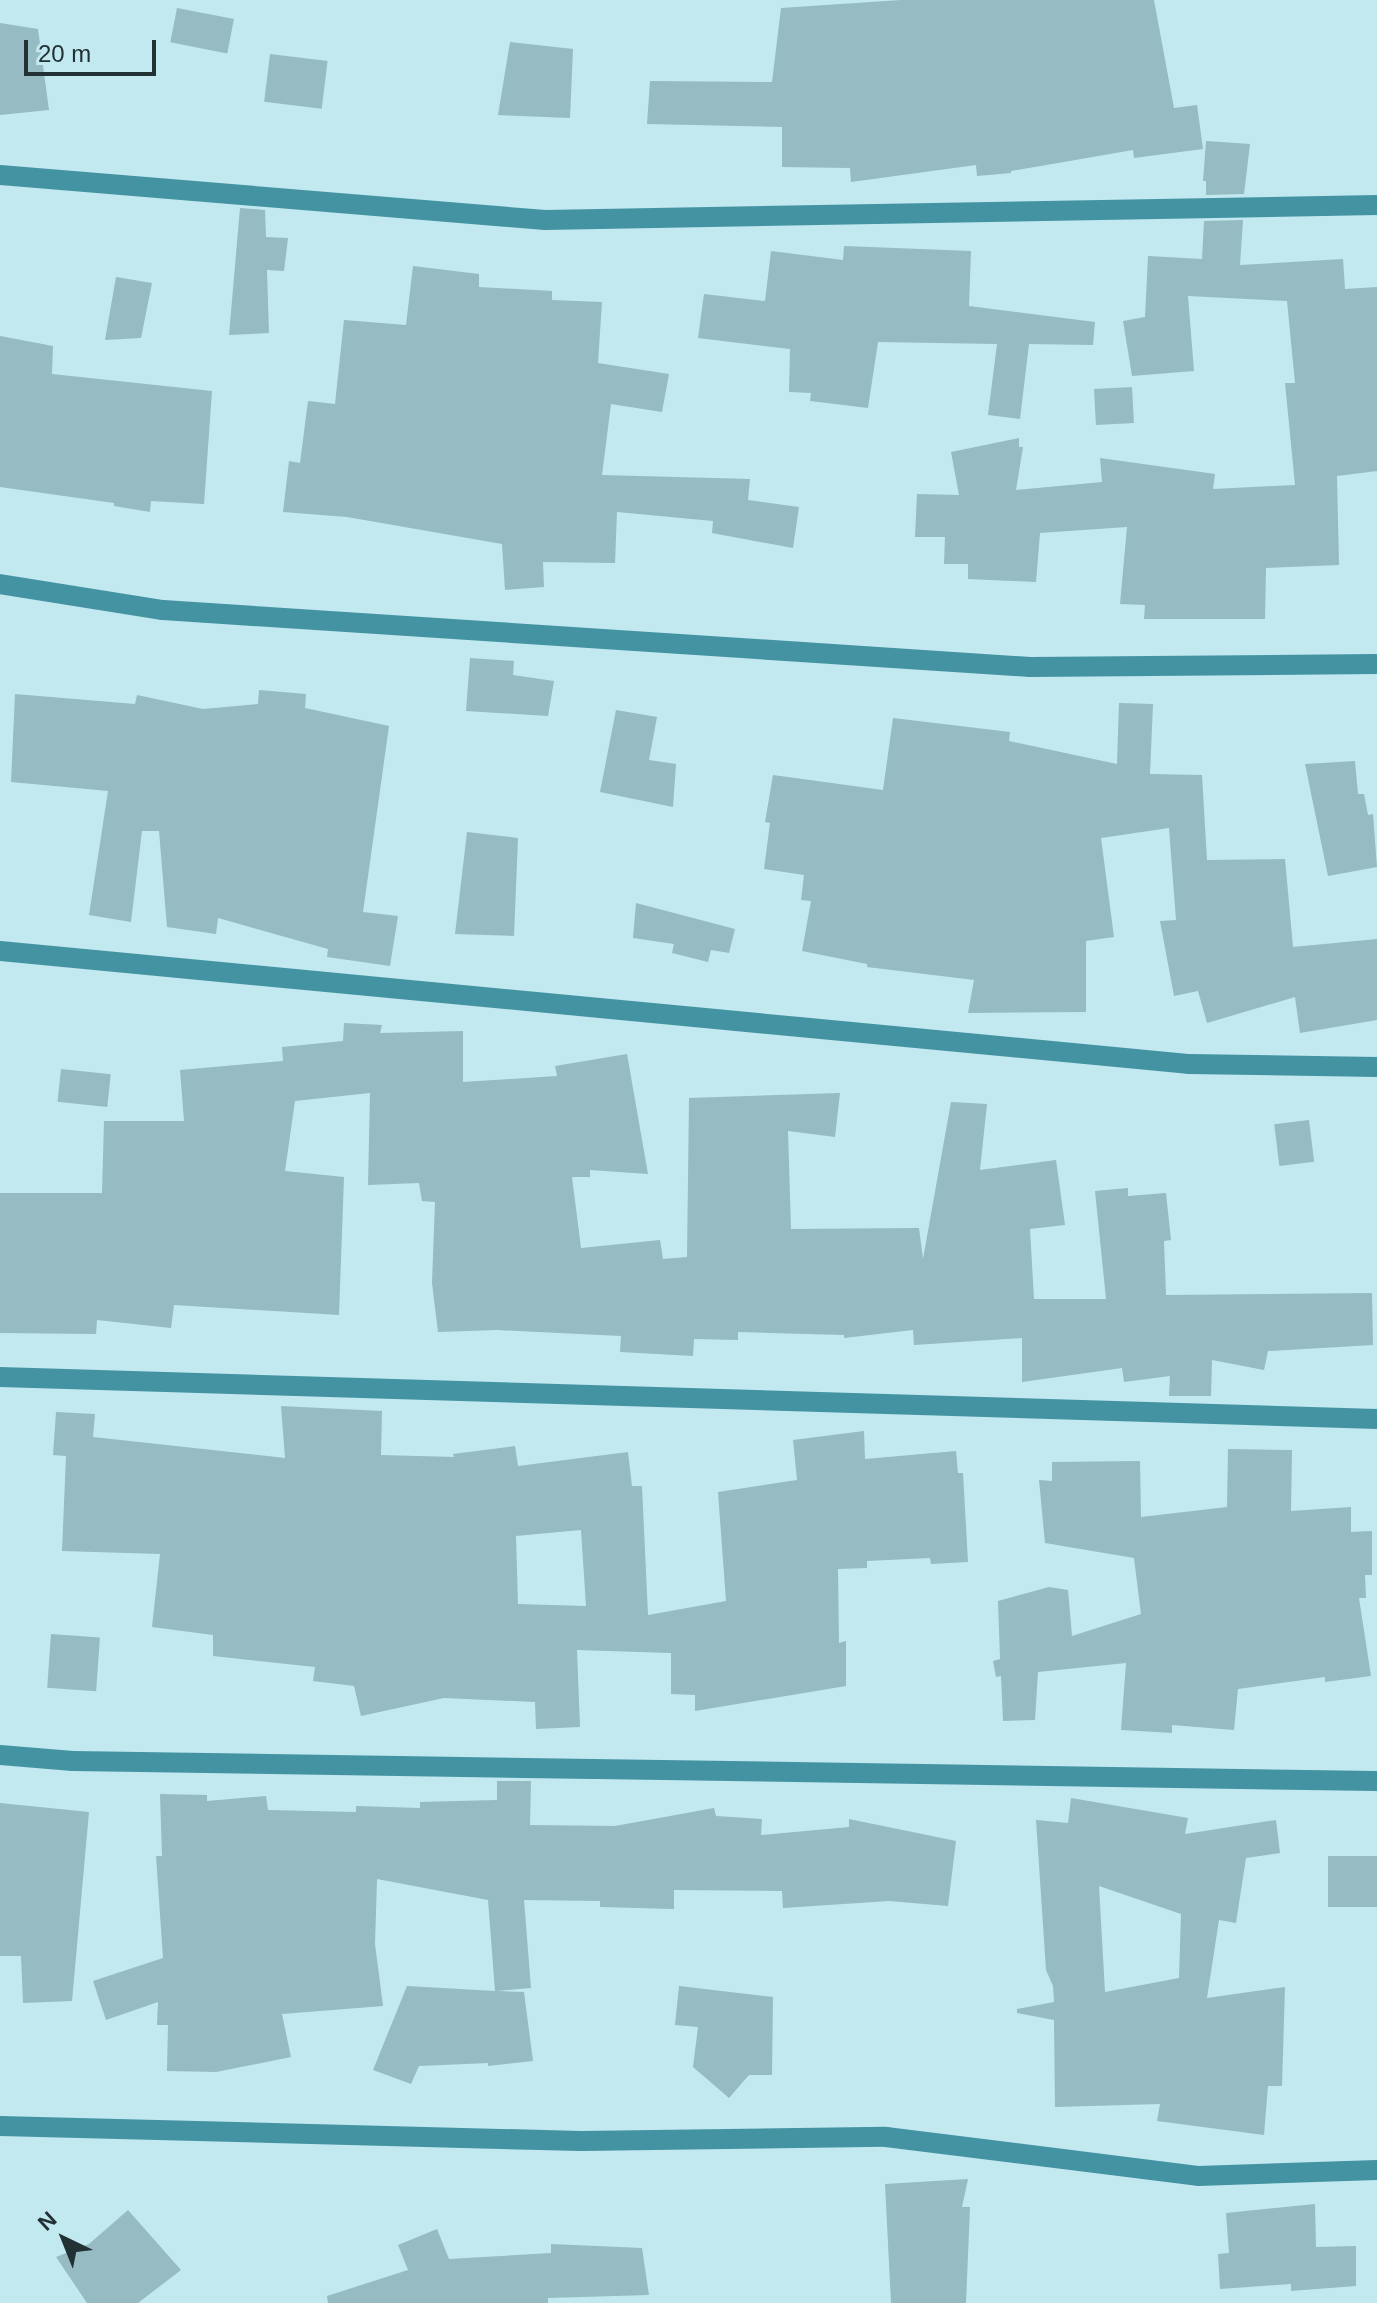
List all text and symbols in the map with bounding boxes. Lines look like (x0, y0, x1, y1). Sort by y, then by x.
scale bar (28, 24, 160, 74)
text: 20 m (38, 40, 91, 67)
north arrow (24, 2199, 104, 2279)
text: N (33, 2207, 62, 2236)

